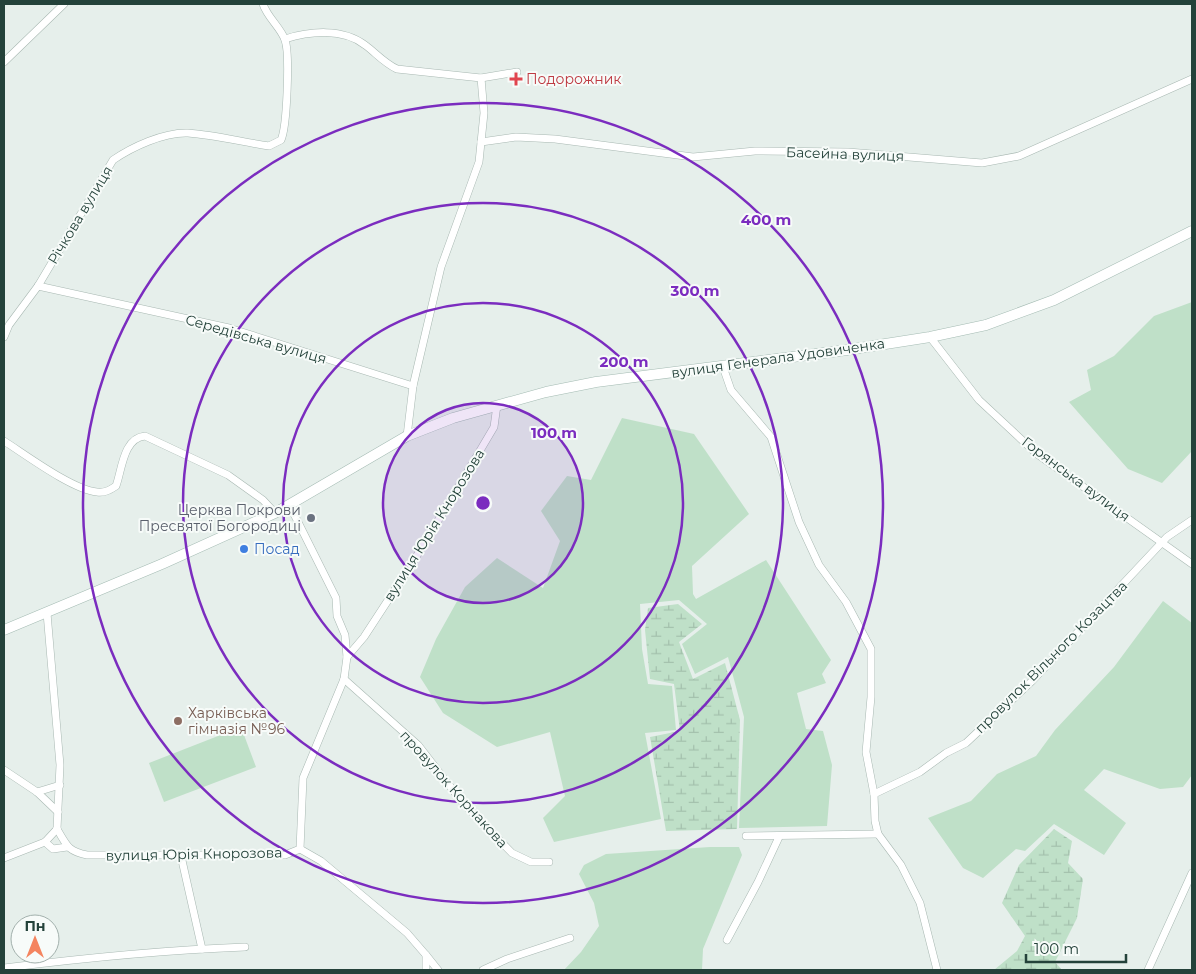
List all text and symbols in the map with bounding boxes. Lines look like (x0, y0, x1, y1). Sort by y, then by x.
place label: Подорожник (526, 70, 621, 88)
marker: Подорожник (510, 73, 522, 85)
street label: Басейна вулиця (786, 143, 904, 165)
street label: Річкова вулиця (44, 163, 116, 267)
text: 400 m (741, 210, 791, 229)
text: 300 m (669, 281, 720, 300)
street label: Середівська вулиця (183, 310, 329, 368)
street label: вулиця Генерала Удовиченка (670, 334, 886, 382)
text: 200 m (599, 352, 649, 371)
text: 100 m (531, 423, 577, 442)
street label: Горянська вулиця (1018, 432, 1134, 526)
street label: вулиця Юрія Кнорозова (380, 445, 488, 605)
centre of rings (474, 494, 492, 512)
place label: Церква Покрови Пресвятої Богородиці (139, 501, 301, 535)
marker: Церква Покрови Пресвятої Богородиці (305, 512, 317, 524)
place label: Посад (254, 540, 300, 558)
marker: Посад (238, 543, 250, 555)
street label: провулок Вільного Козацтва (971, 577, 1131, 737)
place label: Харківська гімназія №96 (188, 704, 285, 738)
marker: Харківська гімназія №96 (172, 715, 184, 727)
street label: провулок Корнакова (396, 726, 512, 852)
street label: вулиця Юрія Кнорозова (106, 843, 282, 865)
north arrow (10, 914, 60, 964)
text: Пн (24, 917, 46, 935)
scale bar (1026, 932, 1126, 964)
text: 100 m (1034, 939, 1079, 958)

